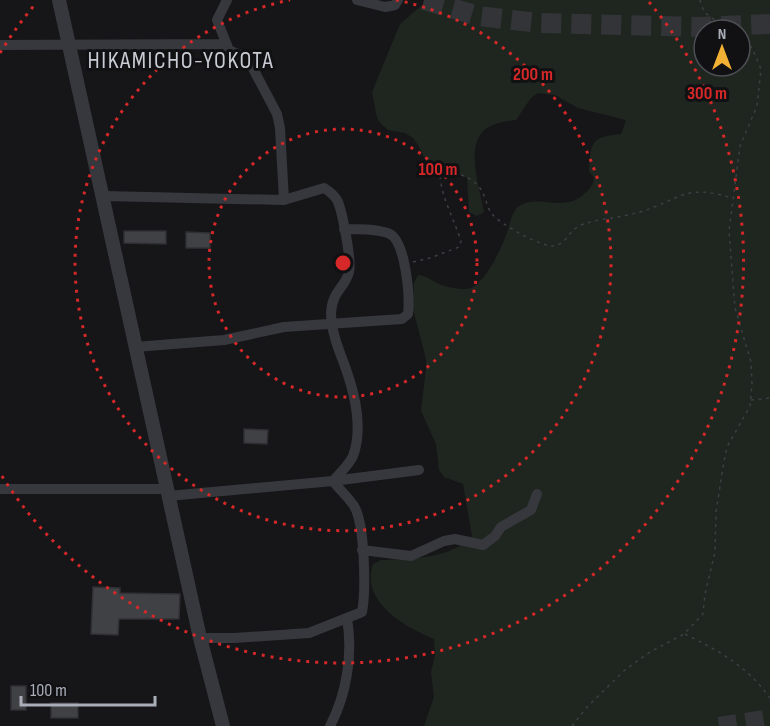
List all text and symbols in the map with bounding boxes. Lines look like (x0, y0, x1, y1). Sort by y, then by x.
north arrow (692, 18, 752, 78)
text: N (718, 25, 726, 44)
district label: HIKAMICHO-YOKOTA (88, 46, 274, 75)
text: 200 m (513, 64, 553, 85)
text: 300 m (687, 83, 727, 104)
text: 100 m (419, 159, 458, 180)
centre of rings (333, 253, 353, 273)
scale bar (21, 669, 154, 707)
text: 100 m (30, 680, 67, 701)

